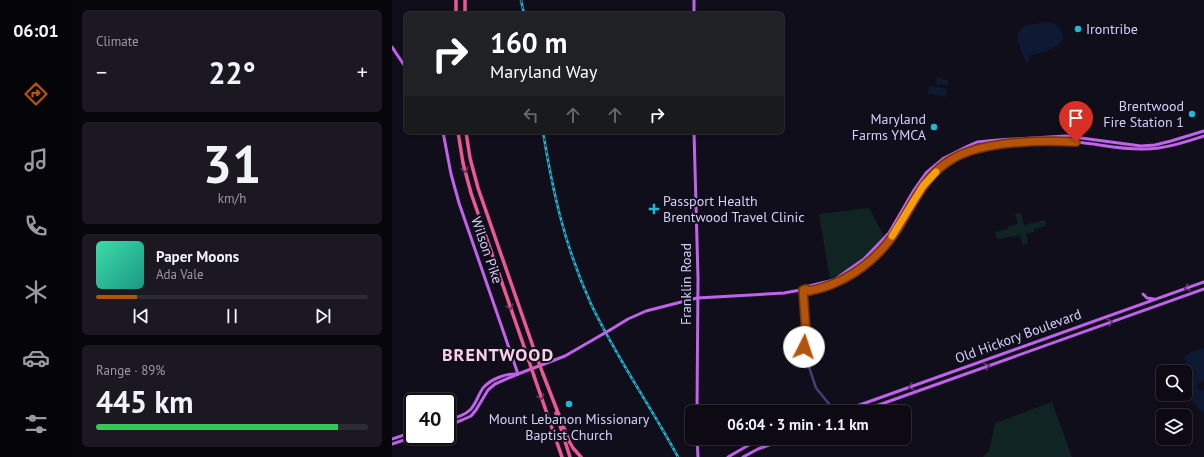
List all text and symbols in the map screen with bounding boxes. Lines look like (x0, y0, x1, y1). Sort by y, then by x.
text: 06:01 (13, 19, 59, 42)
place label: Irontribe (1086, 20, 1138, 38)
text: 160 m (490, 24, 567, 61)
marker: Irontribe (1073, 24, 1083, 34)
icon: right (424, 28, 476, 80)
text: Climate (96, 33, 139, 50)
text: 22° (208, 53, 256, 92)
text: − (96, 58, 107, 86)
text: + (357, 58, 368, 86)
text: Maryland Way (490, 60, 597, 83)
icon: directions (22, 80, 50, 108)
place label: Brentwood Fire Station 1 (1103, 97, 1184, 131)
pin (1059, 101, 1093, 142)
icon: left (520, 104, 542, 126)
icon: ahead (562, 104, 584, 126)
icon: ahead (604, 104, 626, 126)
icon: right (646, 104, 668, 126)
icon: arrive (1065, 107, 1087, 129)
marker: Brentwood Fire Station 1 (1187, 109, 1197, 119)
place label: Maryland Farms YMCA (852, 110, 927, 144)
marker: Maryland Farms YMCA (929, 122, 939, 132)
text: 31 (203, 130, 261, 197)
icon: music (22, 146, 50, 174)
one-way arrow (460, 167, 468, 174)
text: km/h (218, 190, 246, 207)
place label: Passport Health Brentwood Travel Clinic (663, 192, 805, 226)
marker: Passport Health Brentwood Travel Clinic (648, 203, 660, 215)
icon: phone (22, 212, 50, 240)
street label: Wilson Pike (467, 214, 507, 286)
street label: Franklin Road (677, 243, 695, 325)
text: Paper Moons (156, 247, 239, 266)
text: Ada Vale (156, 266, 204, 283)
icon: climate (22, 278, 50, 306)
one-way arrow (1183, 284, 1190, 292)
one-way arrow (505, 303, 514, 310)
icon: previous (130, 305, 152, 327)
icon: pause (221, 305, 243, 327)
icon: next (312, 305, 334, 327)
street label: Old Hickory Boulevard (952, 305, 1084, 367)
one-way arrow (1106, 319, 1113, 327)
position arrow (783, 326, 825, 368)
district label: BRENTWOOD (442, 343, 554, 366)
icon: car (22, 344, 50, 372)
text: Range · 89% (96, 362, 165, 379)
one-way arrow (984, 362, 991, 371)
map controls (1156, 365, 1192, 445)
button: search (1156, 365, 1192, 401)
text: 445 km (96, 382, 194, 421)
one-way arrow (907, 382, 914, 390)
speed limit sign: 40 (404, 393, 456, 445)
one-way arrow (537, 393, 545, 400)
marker: Mount Lebanon Missionary Baptist Church (564, 399, 574, 409)
button: layers (1156, 409, 1192, 445)
icon: filters (22, 410, 50, 438)
place label: Mount Lebanon Missionary Baptist Church (489, 410, 650, 444)
text: 06:04 · 3 min · 1.1 km (727, 415, 869, 434)

